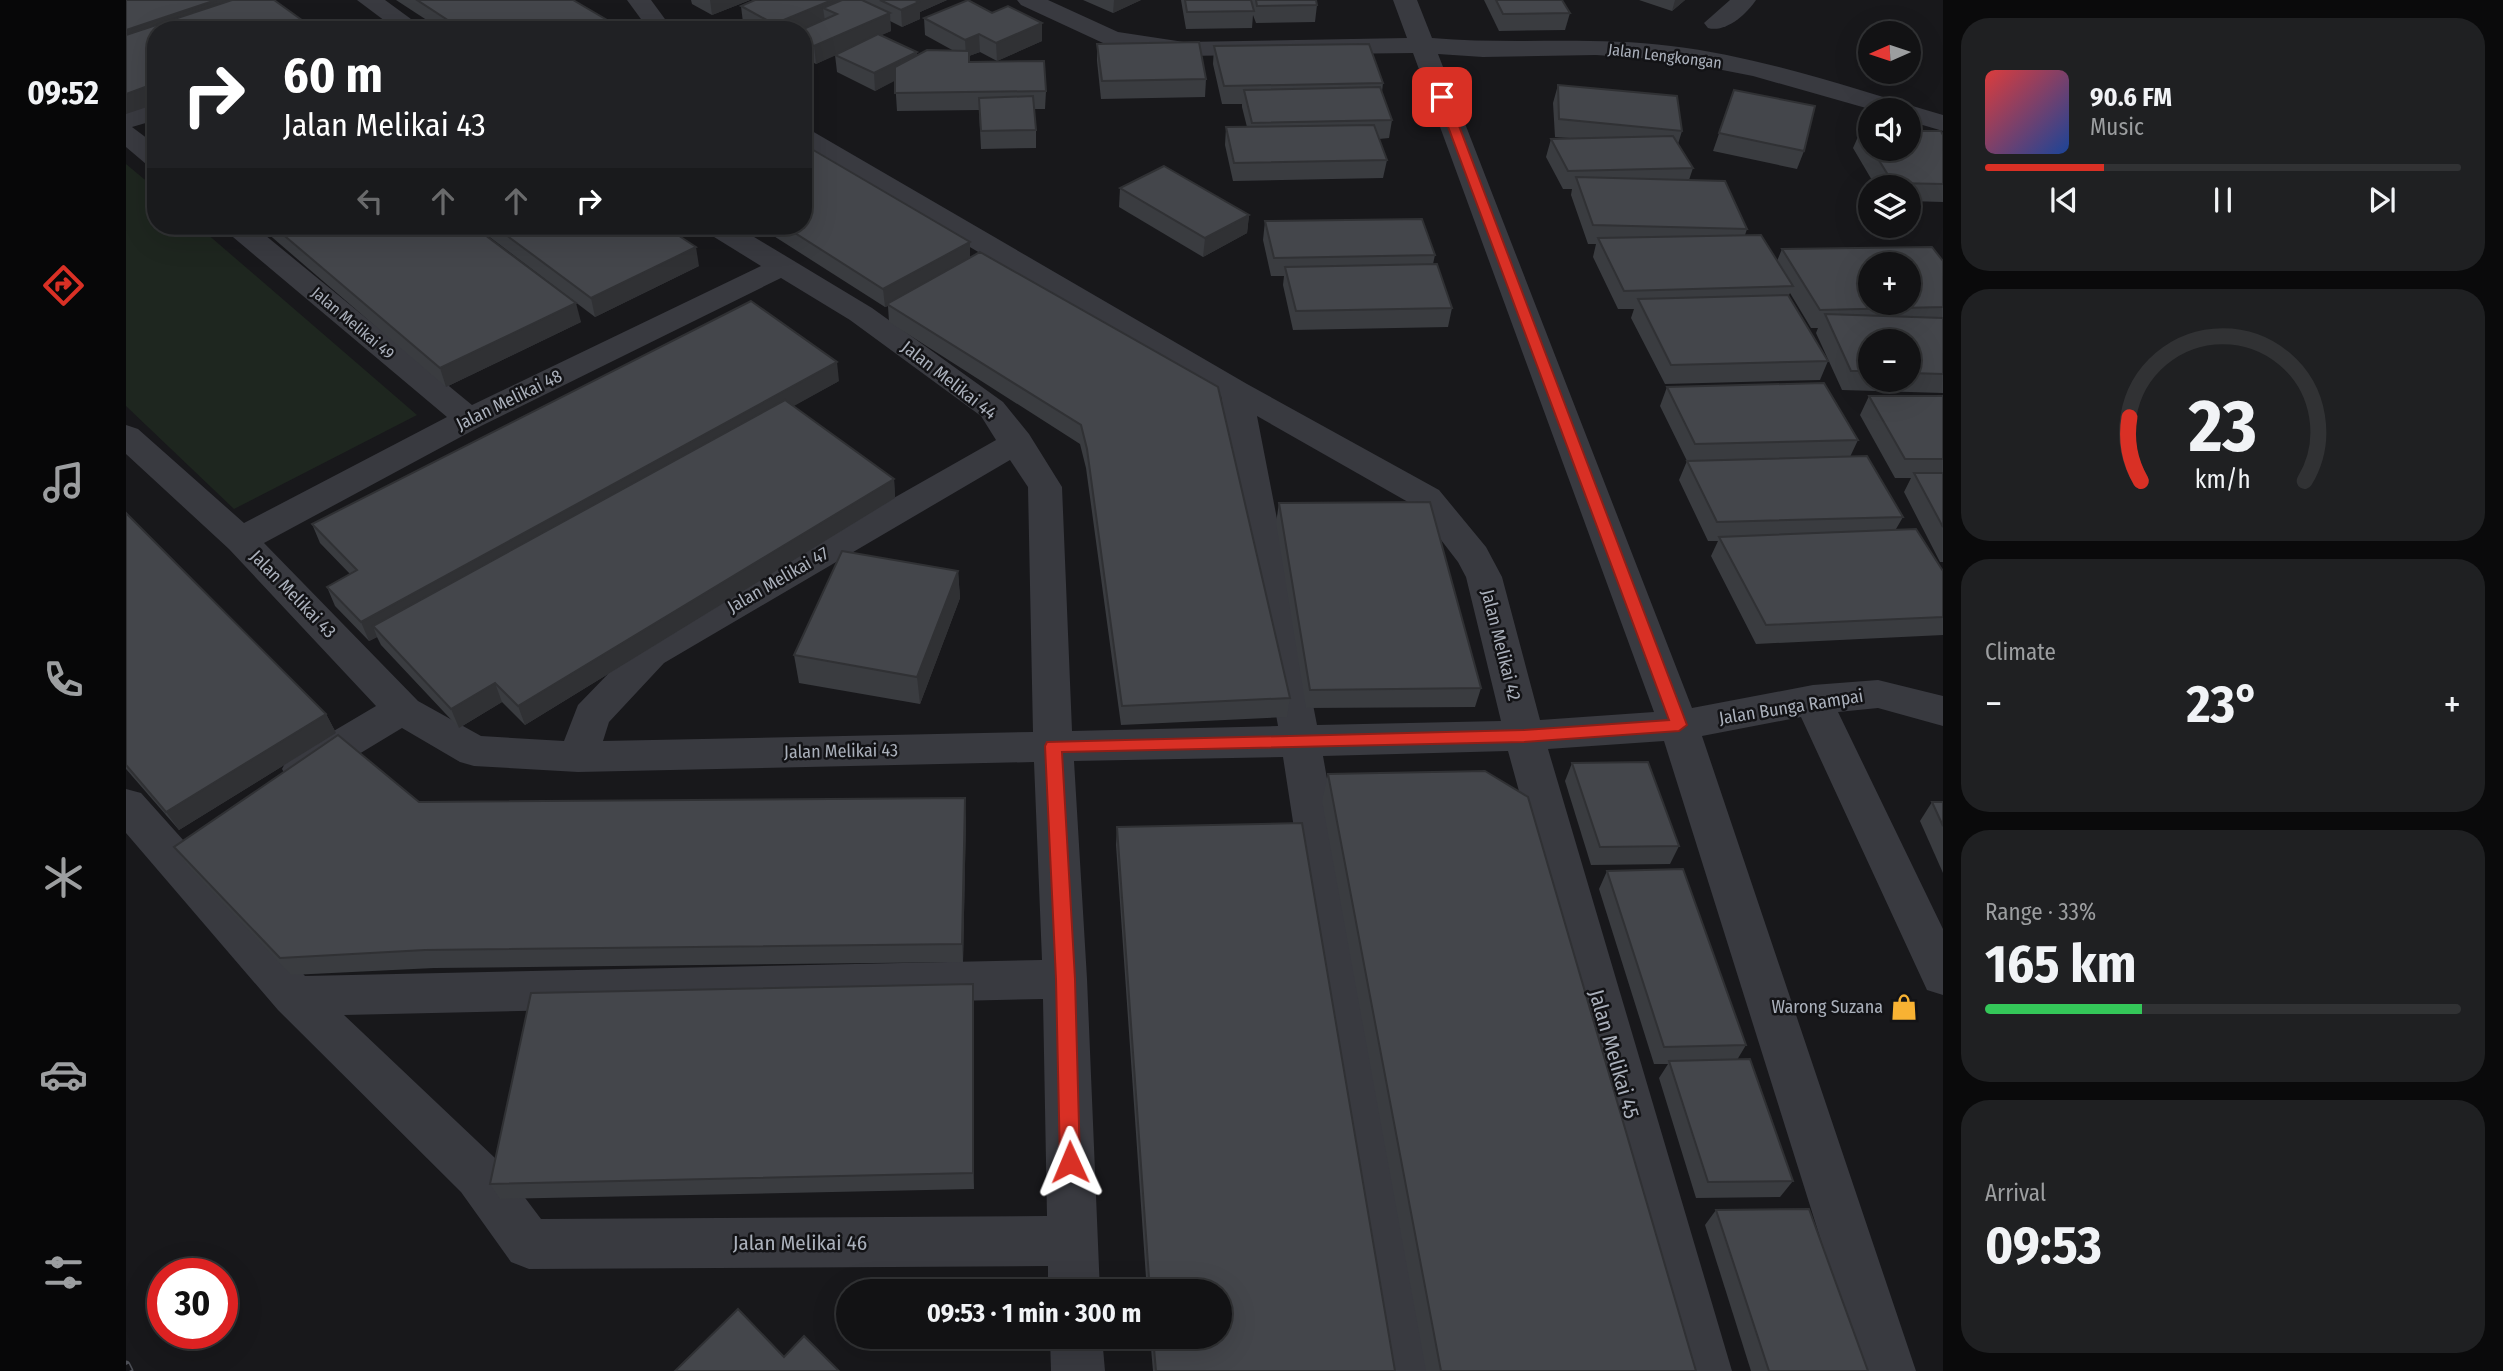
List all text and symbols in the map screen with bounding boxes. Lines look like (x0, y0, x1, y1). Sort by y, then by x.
north arrow (1858, 21, 1922, 84)
map controls (1858, 21, 1921, 392)
street label: Jalan Lengkongan (1607, 40, 1723, 72)
text: 60 m (283, 46, 383, 105)
icon: right (168, 49, 259, 140)
pin (1412, 67, 1472, 127)
text: 09:52 (27, 74, 99, 112)
icon: arrive (1423, 78, 1461, 116)
text: 90.6 FM (2090, 82, 2172, 113)
button: sound (1858, 98, 1921, 161)
text: Jalan Melikai 43 (283, 106, 486, 144)
text: Music (2090, 113, 2144, 141)
button: layers (1858, 175, 1921, 238)
icon: previous (2045, 181, 2083, 219)
icon: pause (2204, 181, 2242, 219)
icon: next (2363, 181, 2401, 219)
icon: left (351, 182, 389, 220)
icon: ahead (424, 182, 462, 220)
icon: ahead (497, 182, 535, 220)
icon: right (570, 182, 608, 220)
button: + (1858, 252, 1921, 315)
icon: directions (39, 261, 88, 310)
street label: Jalan Melikai 49 (308, 283, 398, 363)
button: − (1858, 329, 1921, 392)
street label: Jalan Melikai 44 (897, 336, 1001, 424)
street label: Jalan Melikai 48 (452, 365, 566, 435)
text: 23 (2188, 383, 2257, 470)
icon: music (39, 458, 88, 507)
text: km/h (2195, 465, 2251, 495)
street label: Jalan Melikai 47 (724, 542, 832, 618)
street label: Jalan Melikai 43 (245, 545, 341, 643)
street label: Jalan Melikai 42 (1477, 587, 1525, 703)
text: Climate (1985, 638, 2056, 666)
icon: phone (39, 655, 88, 704)
text: 23° (2186, 673, 2259, 736)
text: − (1985, 681, 2002, 727)
text: + (2444, 681, 2461, 727)
street label: Jalan Bunga Rampai (1717, 685, 1865, 729)
street label: Jalan Melikai 43 (784, 739, 898, 763)
icon: climate (39, 853, 88, 902)
text: Range · 33% (1985, 898, 2096, 926)
text: 165 km (1985, 933, 2136, 996)
street label: Jalan Melikai 45 (1583, 986, 1645, 1122)
shop icon: Warong Suzana (1889, 992, 1919, 1022)
place label: Warong Suzana (1771, 996, 1883, 1018)
icon: car (39, 1050, 88, 1099)
position arrow (1033, 1125, 1107, 1199)
text: Arrival (1985, 1179, 2046, 1207)
text: 09:53 (1985, 1214, 2102, 1277)
street label: Jalan Melikai 46 (733, 1230, 867, 1256)
icon: filters (39, 1248, 88, 1297)
speed limit sign: 30 (147, 1258, 238, 1349)
text: 09:53 · 1 min · 300 m (927, 1298, 1141, 1329)

